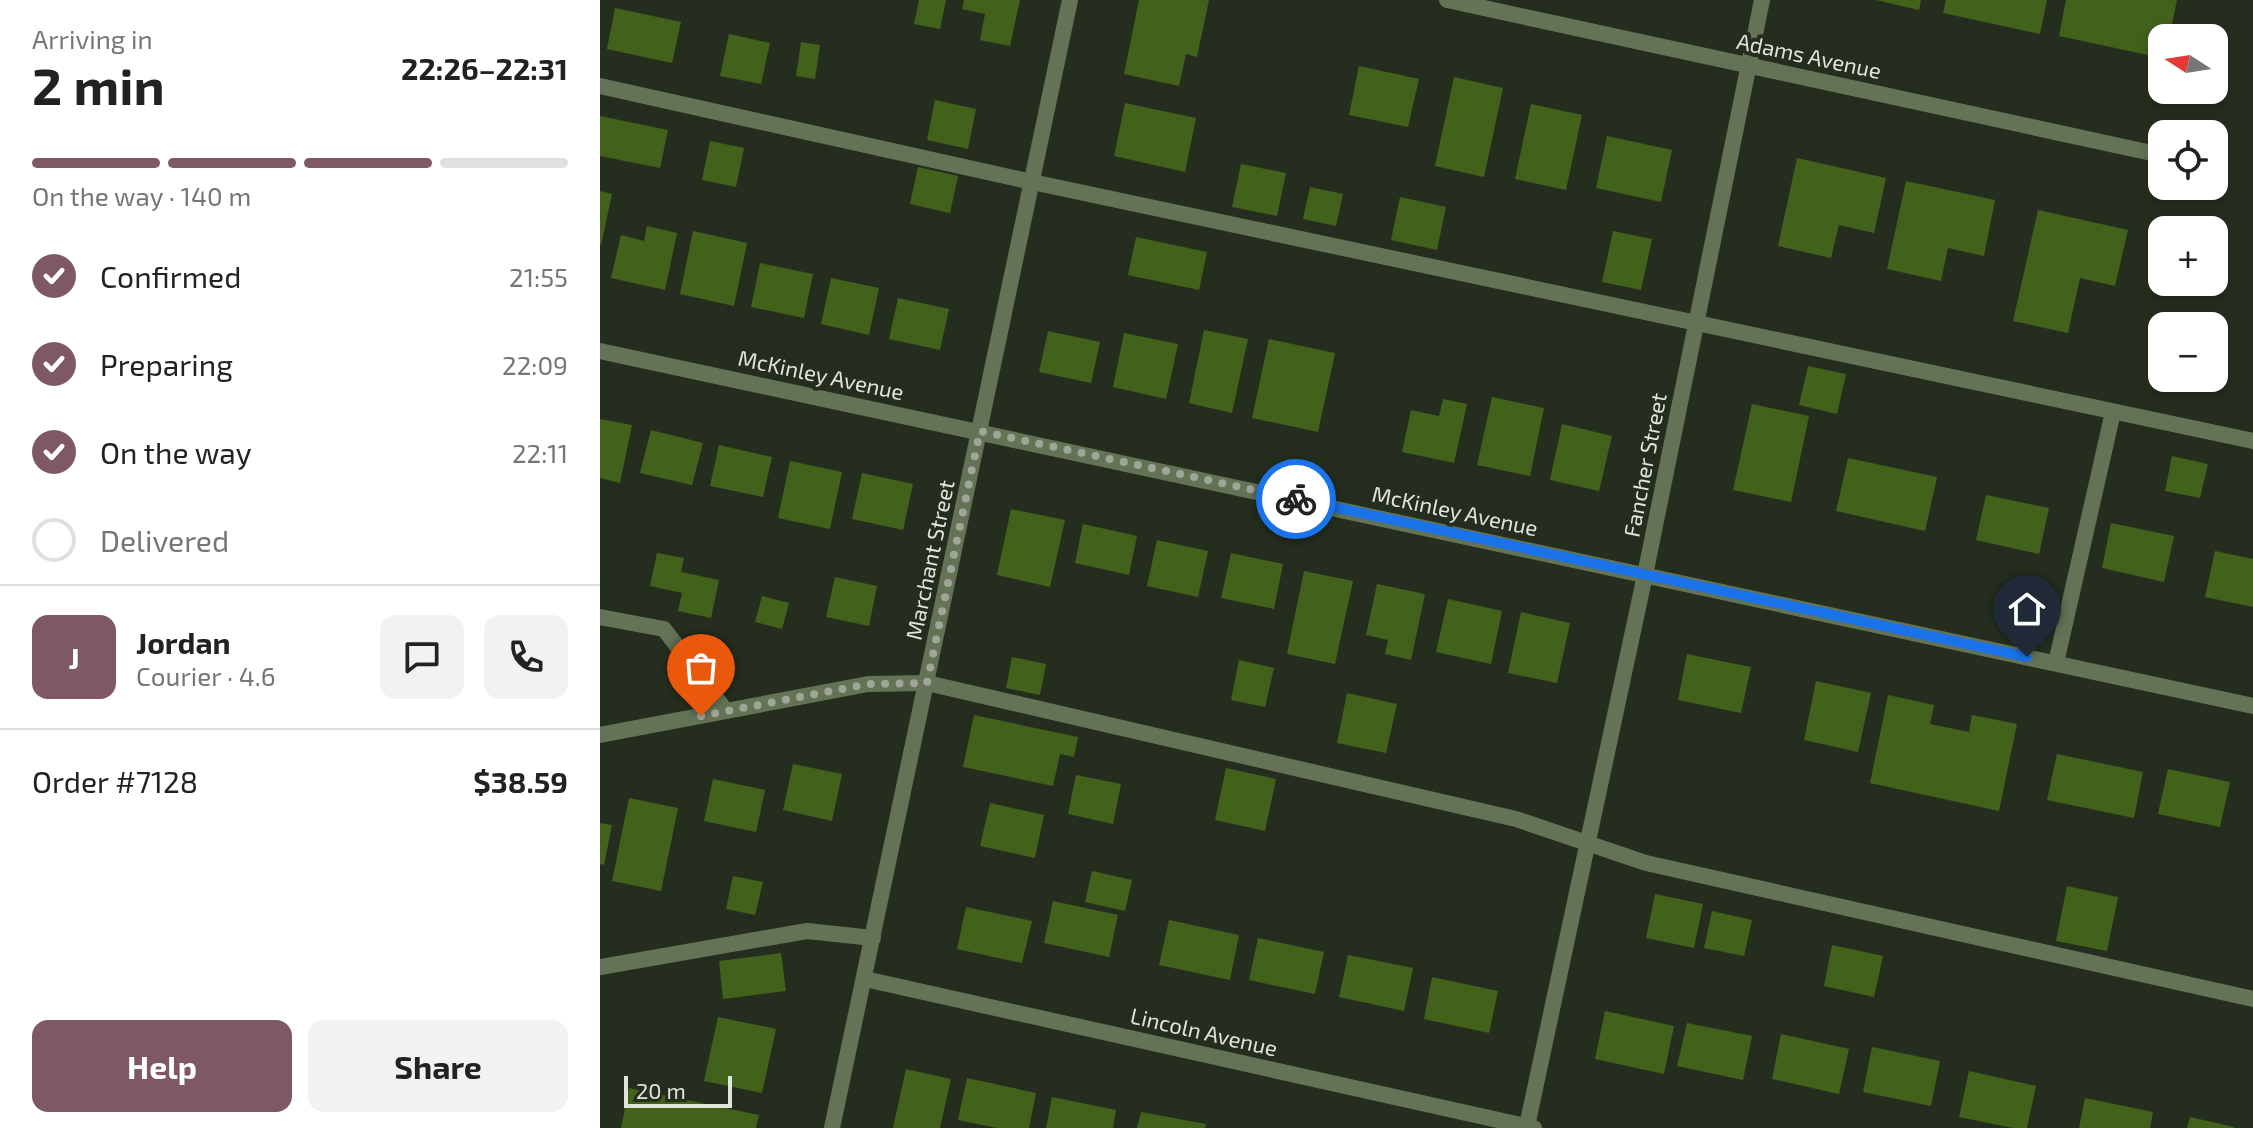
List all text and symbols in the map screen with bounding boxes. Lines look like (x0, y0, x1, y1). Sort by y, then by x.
text: Arriving in (32, 23, 153, 54)
north arrow (2148, 24, 2228, 104)
map controls (2148, 24, 2228, 392)
street label: Adams Avenue (1735, 27, 1884, 83)
text: 22:26–22:31 (401, 50, 568, 86)
text: 2 min (32, 53, 165, 115)
button: locate (2148, 120, 2228, 200)
text: On the way · 140 m (32, 180, 251, 211)
button: + (2148, 216, 2228, 296)
icon: check (32, 254, 76, 298)
text: Confirmed (100, 258, 241, 294)
text: 21:55 (509, 261, 568, 292)
button: − (2148, 312, 2228, 392)
icon: check (32, 342, 76, 386)
street label: McKinley Avenue (736, 344, 906, 404)
text: Preparing (100, 346, 233, 382)
text: 22:09 (502, 349, 568, 380)
street label: Fancher Street (1617, 391, 1671, 539)
icon: check (32, 430, 76, 474)
text: On the way (100, 434, 252, 470)
text: 22:11 (512, 437, 568, 468)
courier (1256, 459, 1336, 539)
street label: Marchant Street (899, 477, 959, 642)
icon: bike (1274, 477, 1318, 521)
street label: McKinley Avenue (1370, 480, 1540, 540)
text: Delivered (100, 522, 229, 558)
pin (1993, 575, 2061, 657)
icon: home (2005, 587, 2049, 631)
button: chat (380, 615, 464, 699)
button: phone (484, 615, 568, 699)
text: Jordan (136, 624, 231, 660)
pin (667, 634, 735, 716)
text: J (68, 639, 80, 675)
icon: bag (679, 646, 723, 690)
text: Courier · 4.6 (136, 660, 276, 691)
text: Order #7128 (32, 763, 198, 799)
text: $38.59 (473, 763, 568, 799)
street label: Lincoln Avenue (1128, 1001, 1280, 1061)
button: Help (32, 1020, 292, 1112)
button: Share (308, 1020, 568, 1112)
scale bar (624, 1072, 732, 1108)
text: 20 m (636, 1077, 686, 1103)

